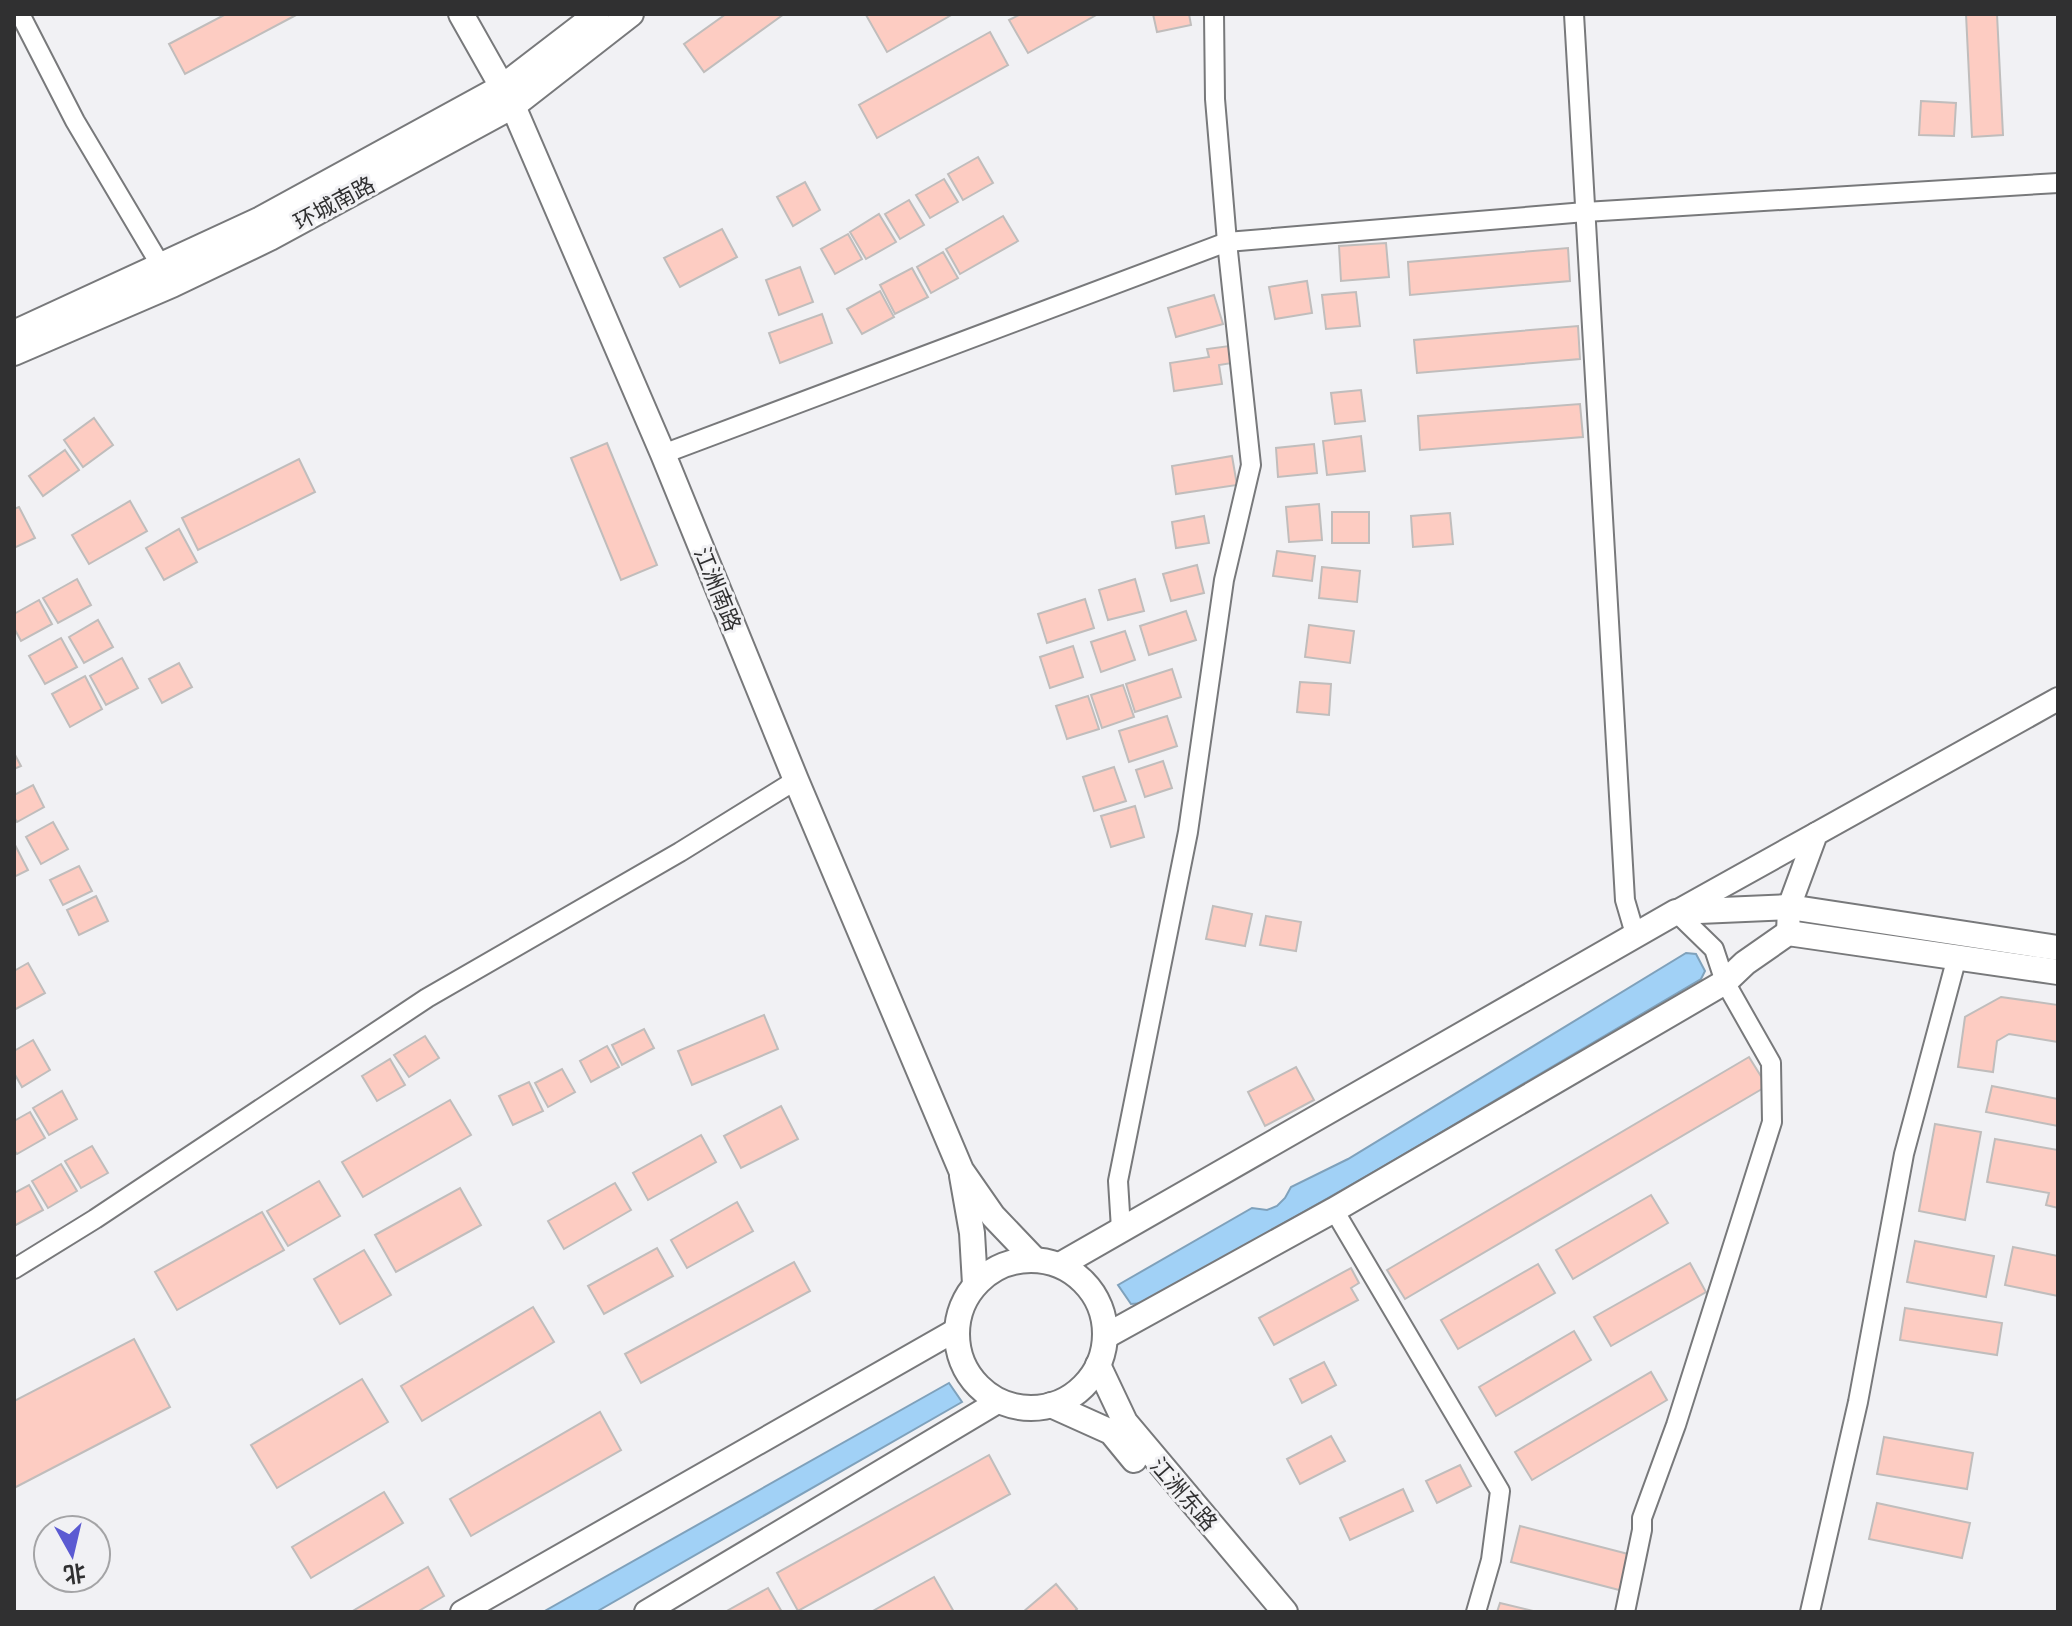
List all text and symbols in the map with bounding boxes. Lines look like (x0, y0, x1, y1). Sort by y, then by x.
street label: 环城南路 (287, 167, 381, 239)
street label: 江洲南路 (686, 542, 750, 636)
street label: 江洲东路 (1142, 1450, 1226, 1538)
north arrow (32, 1514, 112, 1594)
text: 北 (62, 1555, 88, 1592)

